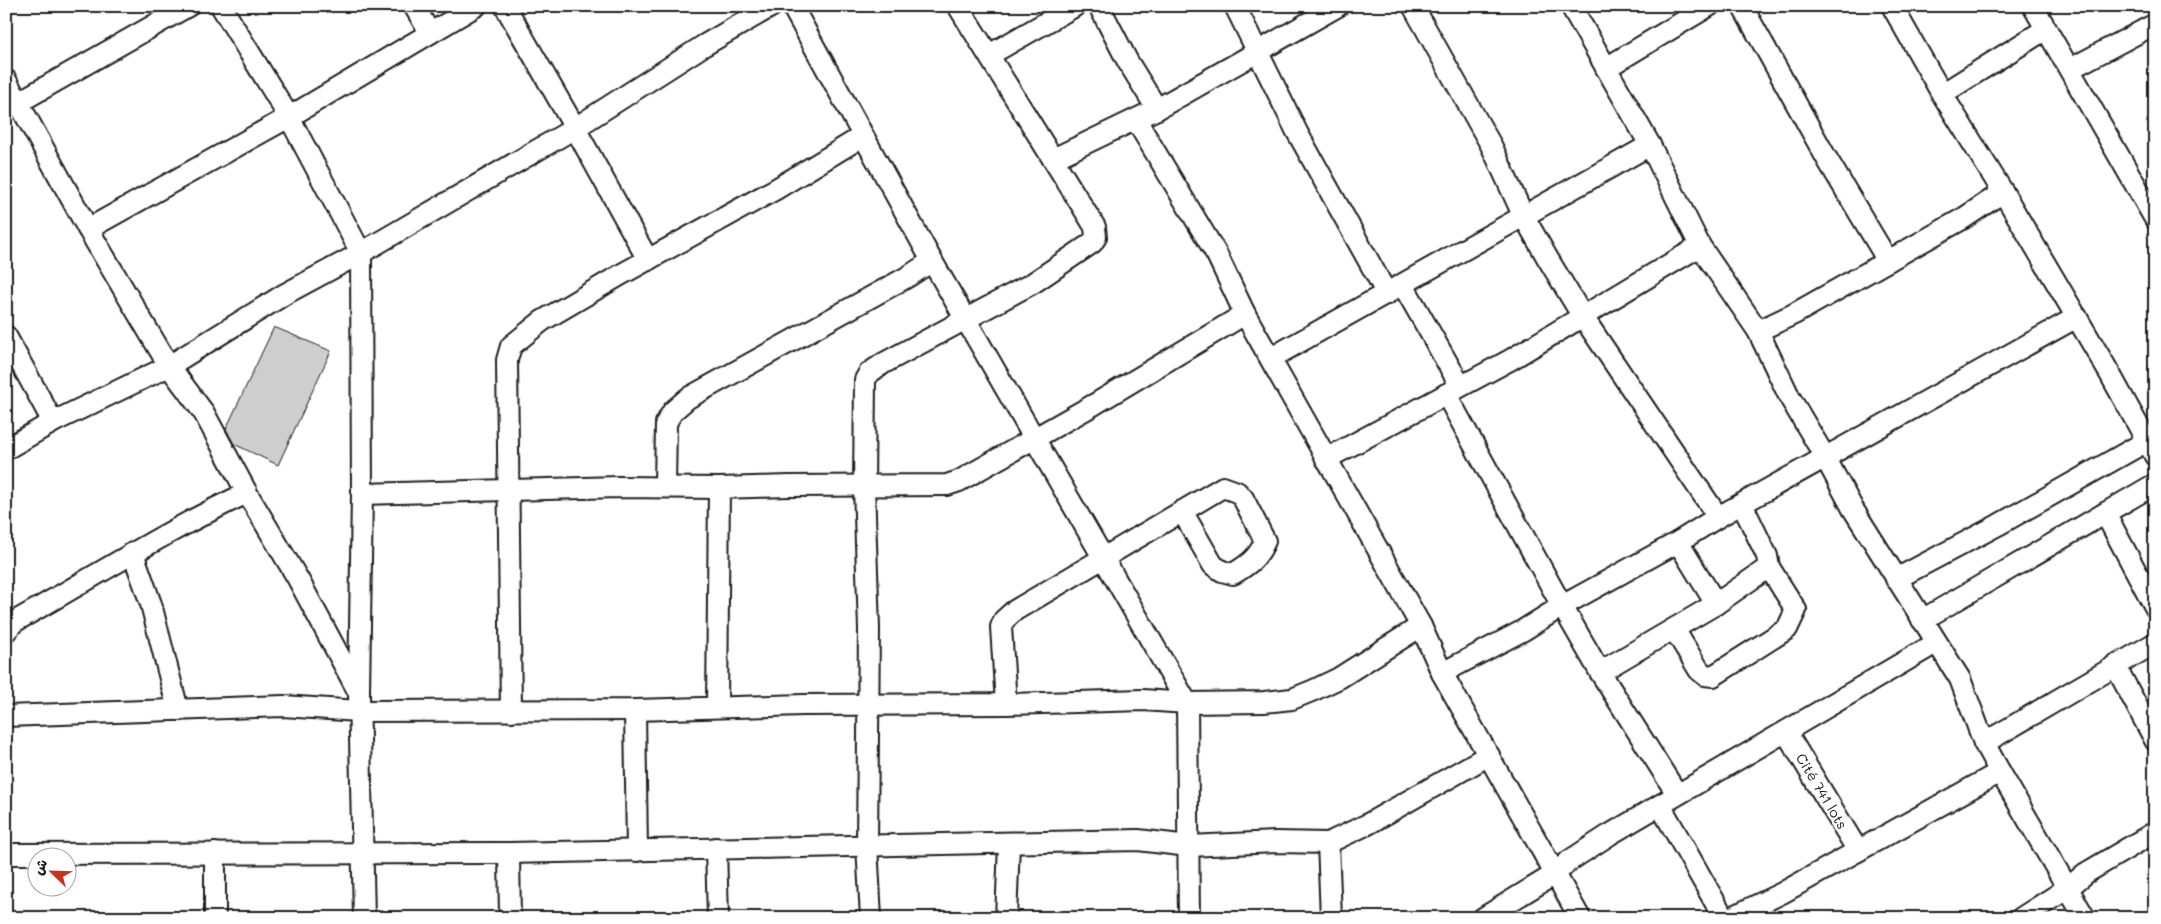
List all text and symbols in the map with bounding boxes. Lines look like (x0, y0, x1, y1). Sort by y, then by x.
street label: Cité 741 lots (1792, 750, 1852, 832)
north arrow (28, 846, 78, 896)
text: ش (28, 856, 51, 878)

